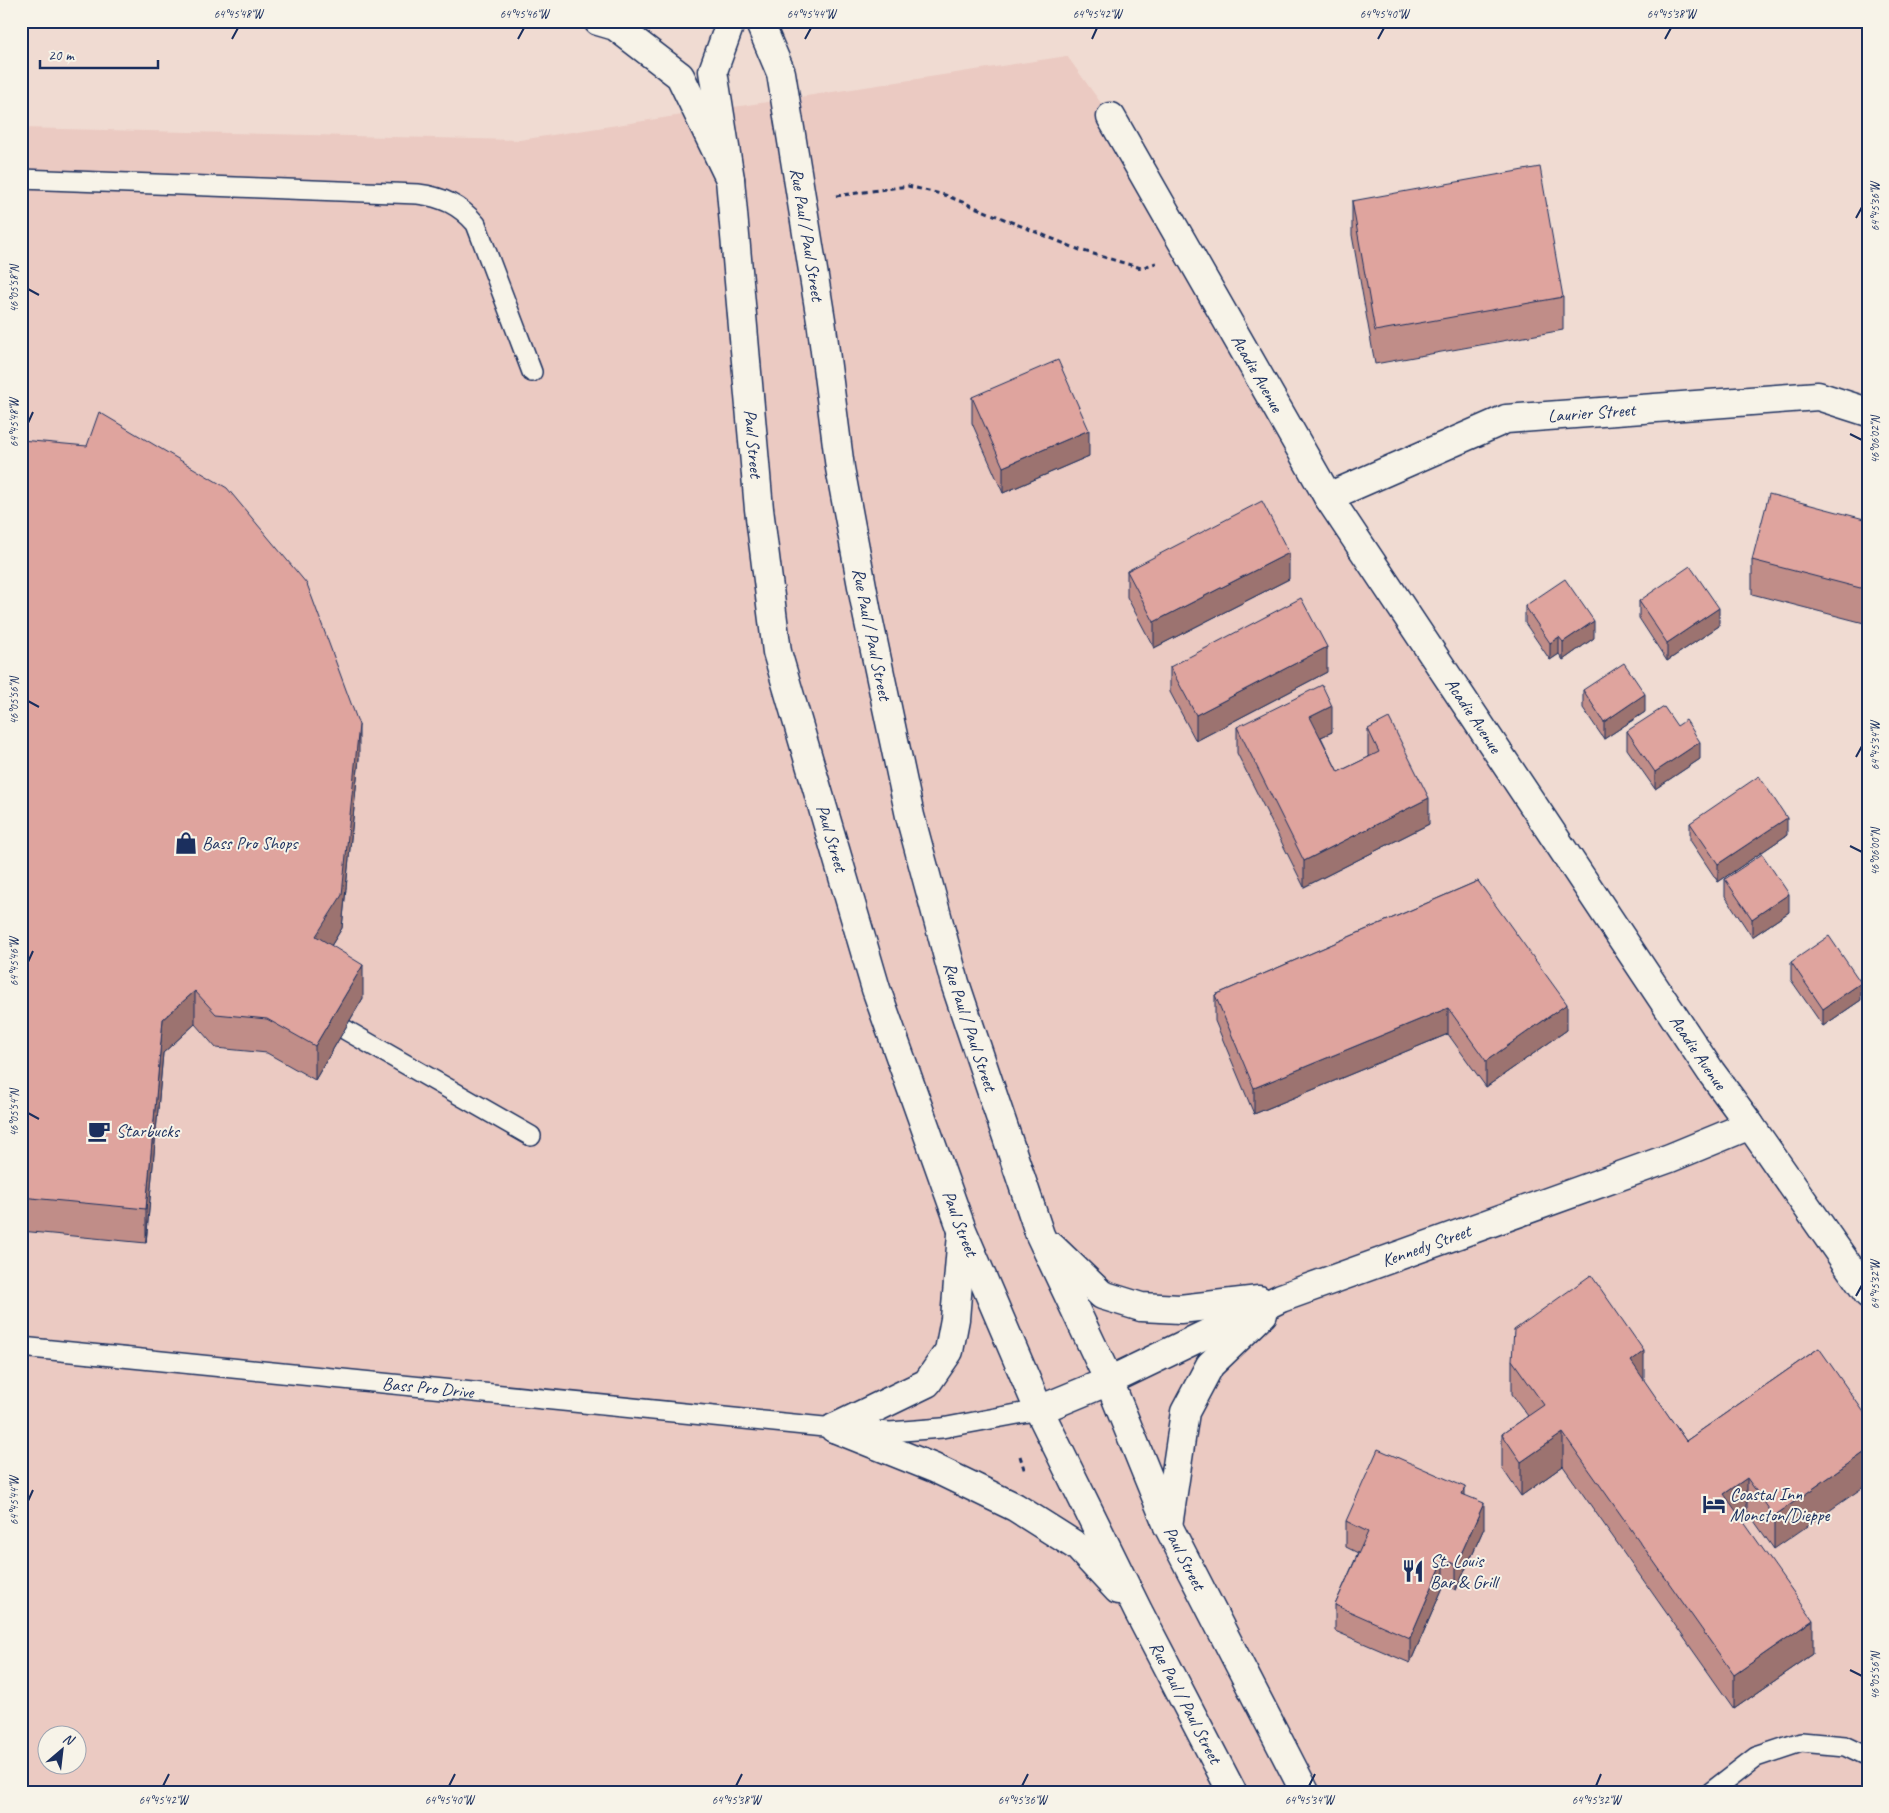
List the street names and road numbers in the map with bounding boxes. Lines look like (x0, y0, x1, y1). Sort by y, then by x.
street label: Rue Paul / Paul Street (786, 166, 829, 304)
street label: Acadie Avenue (1227, 331, 1289, 417)
street label: Laurier Street (1547, 398, 1638, 427)
street label: Paul Street (739, 408, 767, 481)
street label: Rue Paul / Paul Street (848, 566, 897, 704)
street label: Acadie Avenue (1441, 674, 1507, 758)
street label: Paul Street (812, 802, 852, 876)
street label: Rue Paul / Paul Street (939, 960, 1002, 1096)
street label: Acadie Avenue (1665, 1011, 1732, 1095)
street label: Paul Street (938, 1187, 984, 1261)
street label: Kennedy Street (1379, 1219, 1475, 1272)
street label: Bass Pro Drive (381, 1372, 476, 1403)
street label: Paul Street (1159, 1523, 1211, 1595)
street label: Rue Paul / Paul Street (1145, 1638, 1227, 1769)

